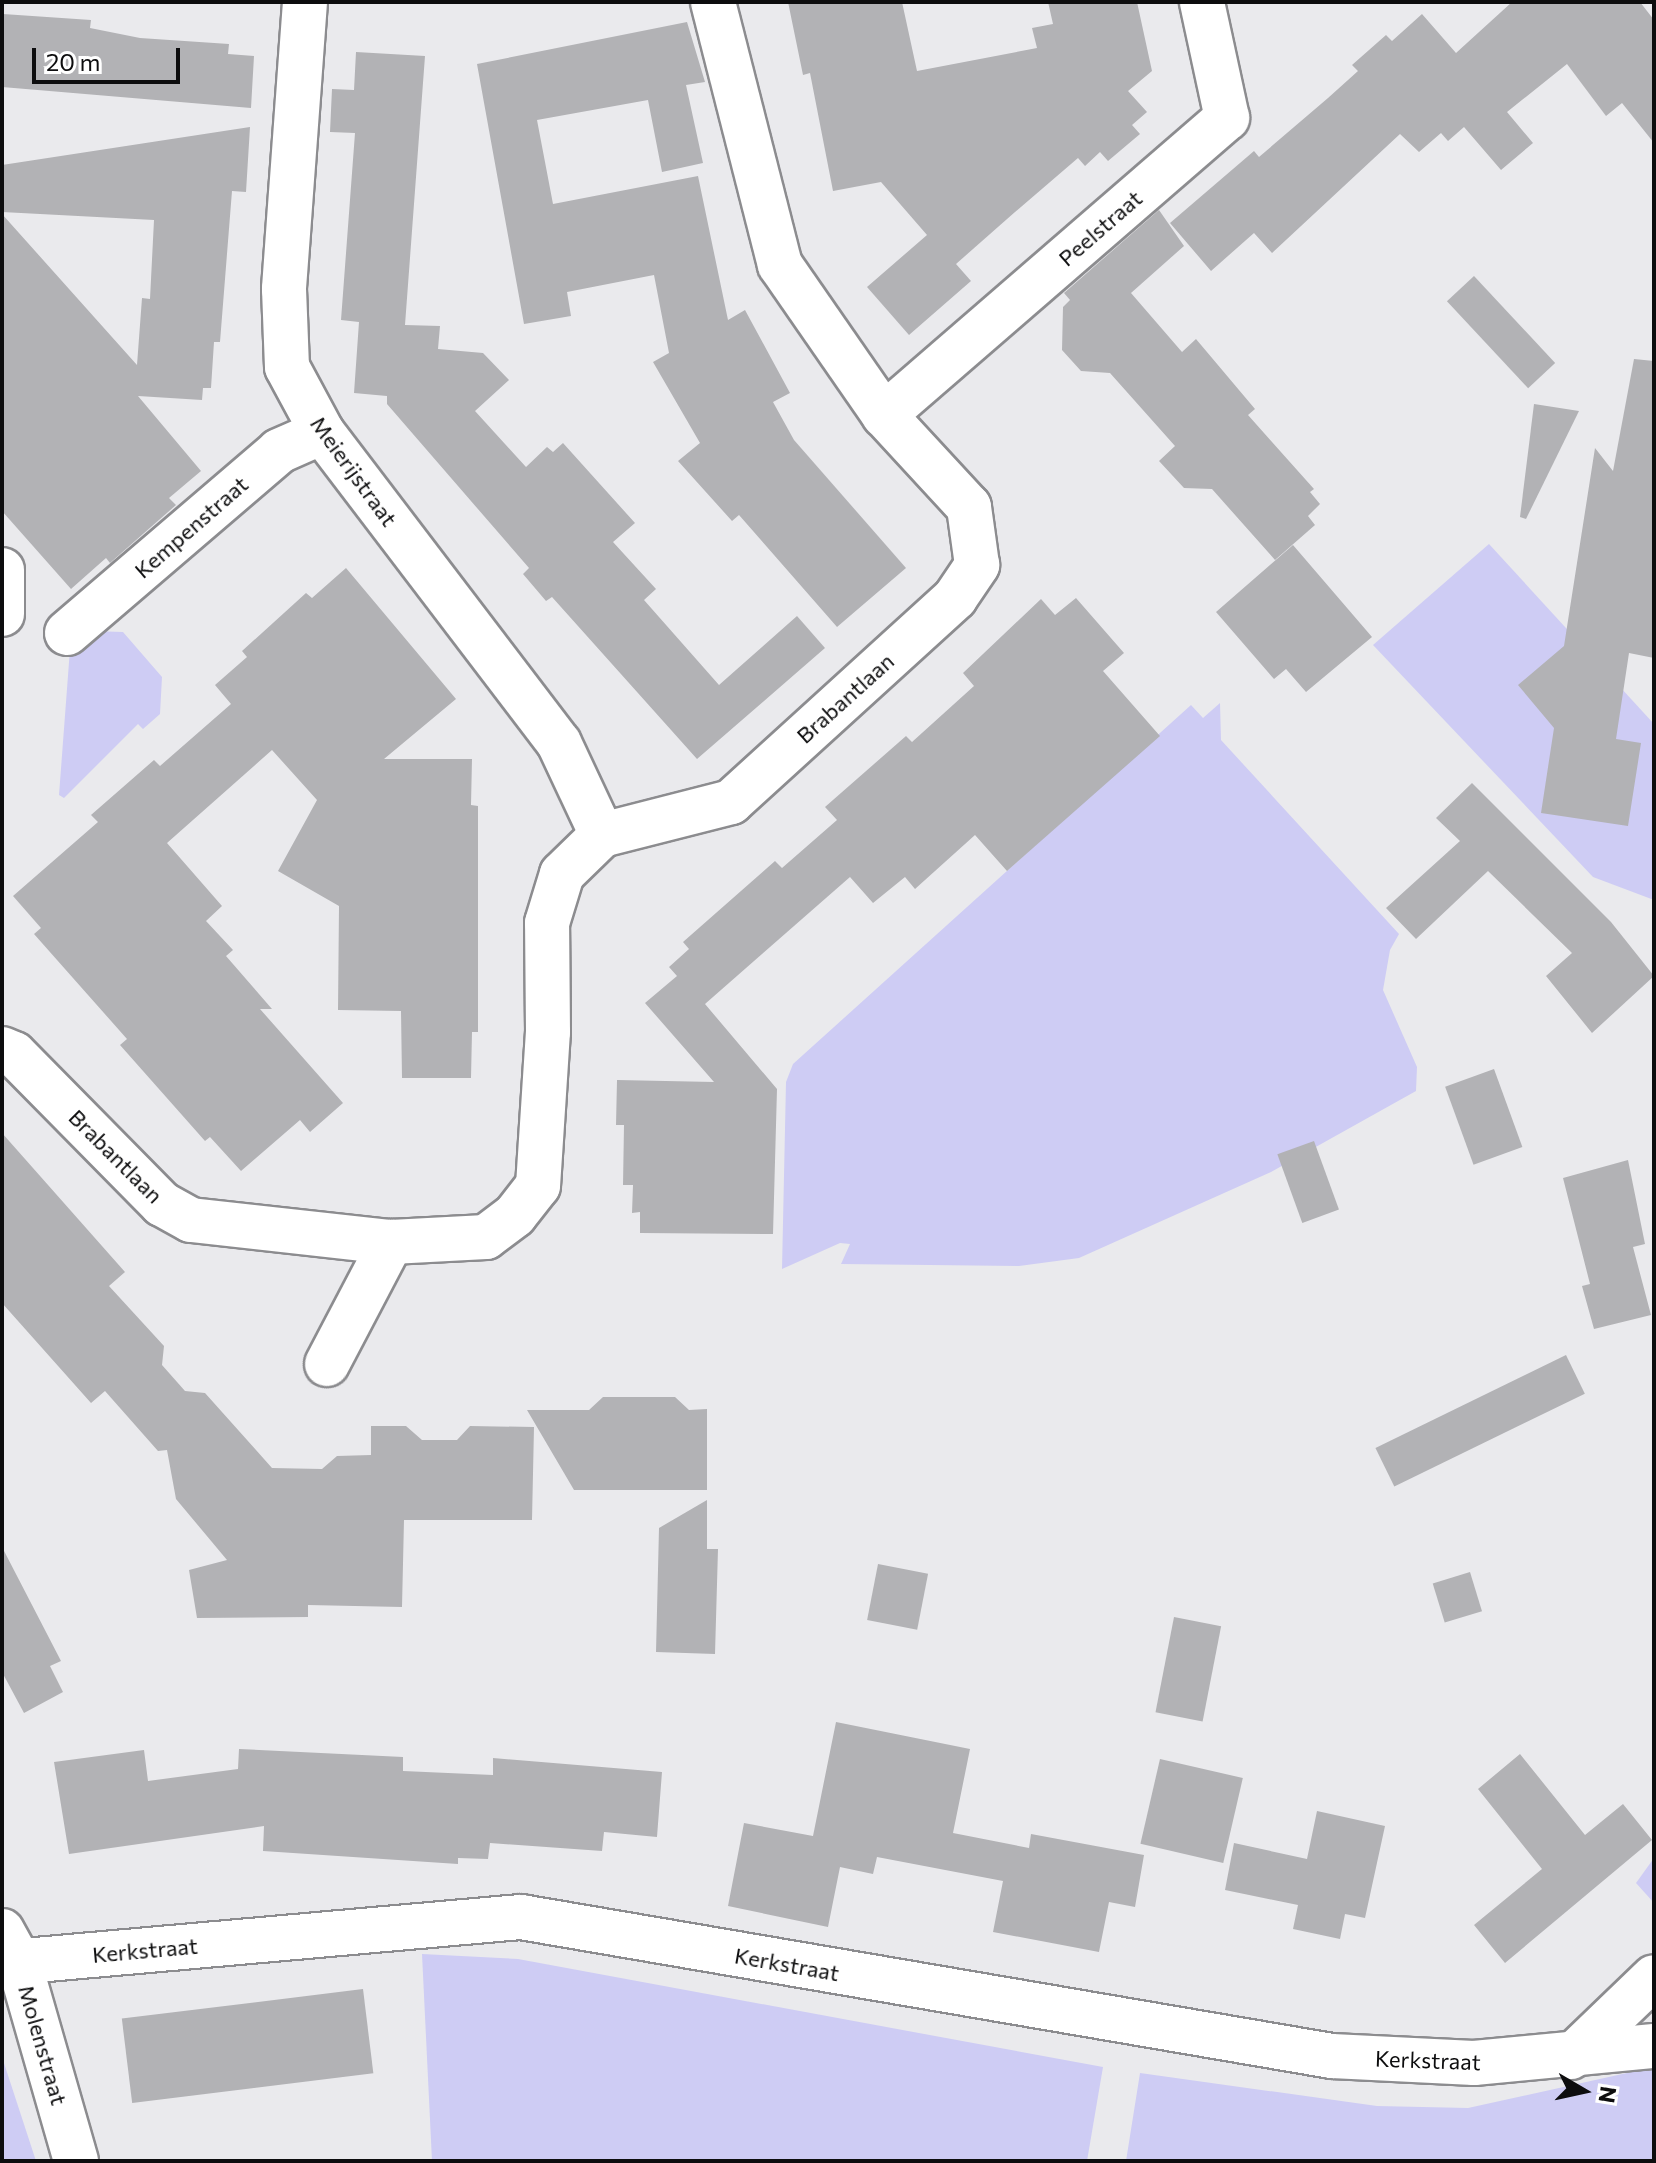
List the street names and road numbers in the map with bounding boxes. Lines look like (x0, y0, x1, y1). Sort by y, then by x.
street label: Peelstraat (1053, 185, 1147, 271)
street label: Meierijstraat (305, 411, 403, 531)
street label: Kempenstraat (129, 471, 253, 583)
street label: Brabantlaan (791, 647, 899, 749)
street label: Brabantlaan (64, 1104, 168, 1208)
street label: Kerkstraat (91, 1932, 199, 1968)
street label: Kerkstraat (733, 1942, 841, 1986)
street label: Molenstraat (13, 1982, 73, 2108)
street label: Kerkstraat (1375, 2045, 1481, 2075)

